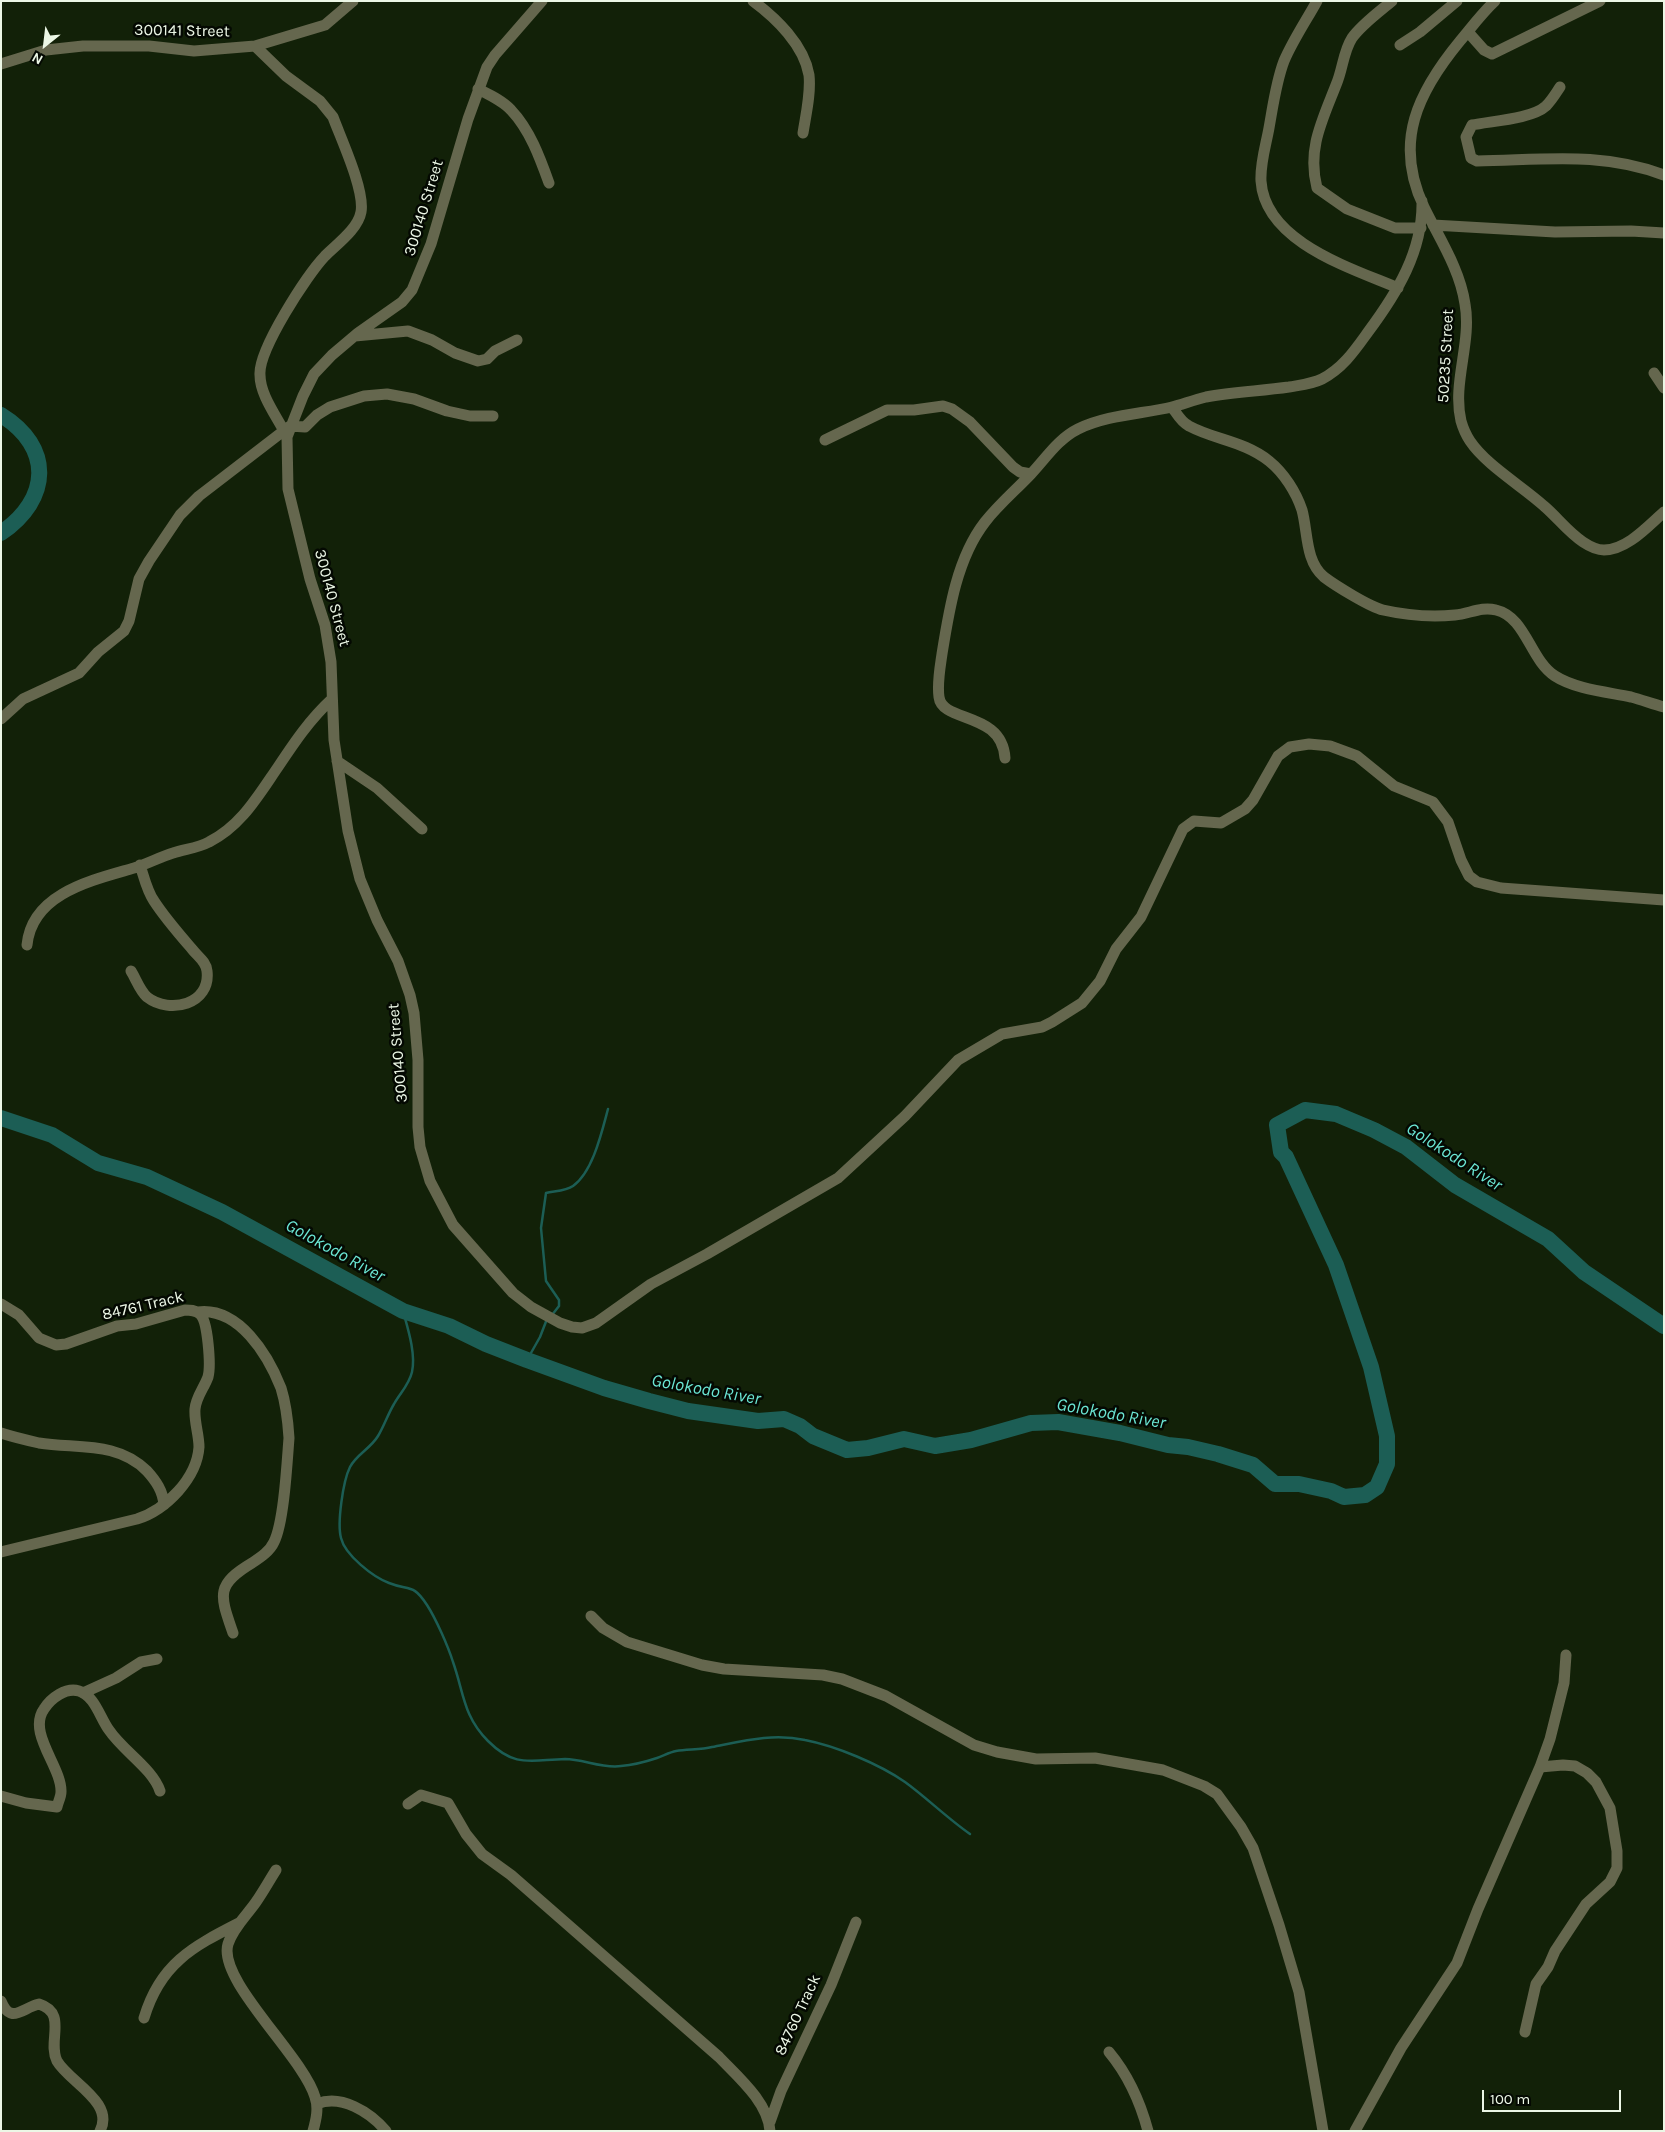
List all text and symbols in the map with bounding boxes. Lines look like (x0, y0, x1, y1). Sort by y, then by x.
north arrow (20, 20, 70, 70)
street label: 300141 Street (134, 21, 230, 41)
text: N (29, 49, 46, 68)
street label: 300140 Street (400, 157, 448, 259)
street label: 50235 Street (1434, 309, 1458, 403)
street label: 300140 Street (310, 547, 354, 649)
street label: 300140 Street (384, 1002, 412, 1104)
water label: Golokodo River (1402, 1118, 1506, 1196)
water label: Golokodo River (281, 1215, 389, 1287)
street label: 84761 Track (100, 1287, 186, 1325)
water label: Golokodo River (650, 1370, 762, 1410)
water label: Golokodo River (1055, 1394, 1167, 1434)
street label: 84760 Track (771, 1971, 825, 2059)
scale bar (1485, 2080, 1624, 2112)
text: 100 m (1490, 2090, 1530, 2108)

